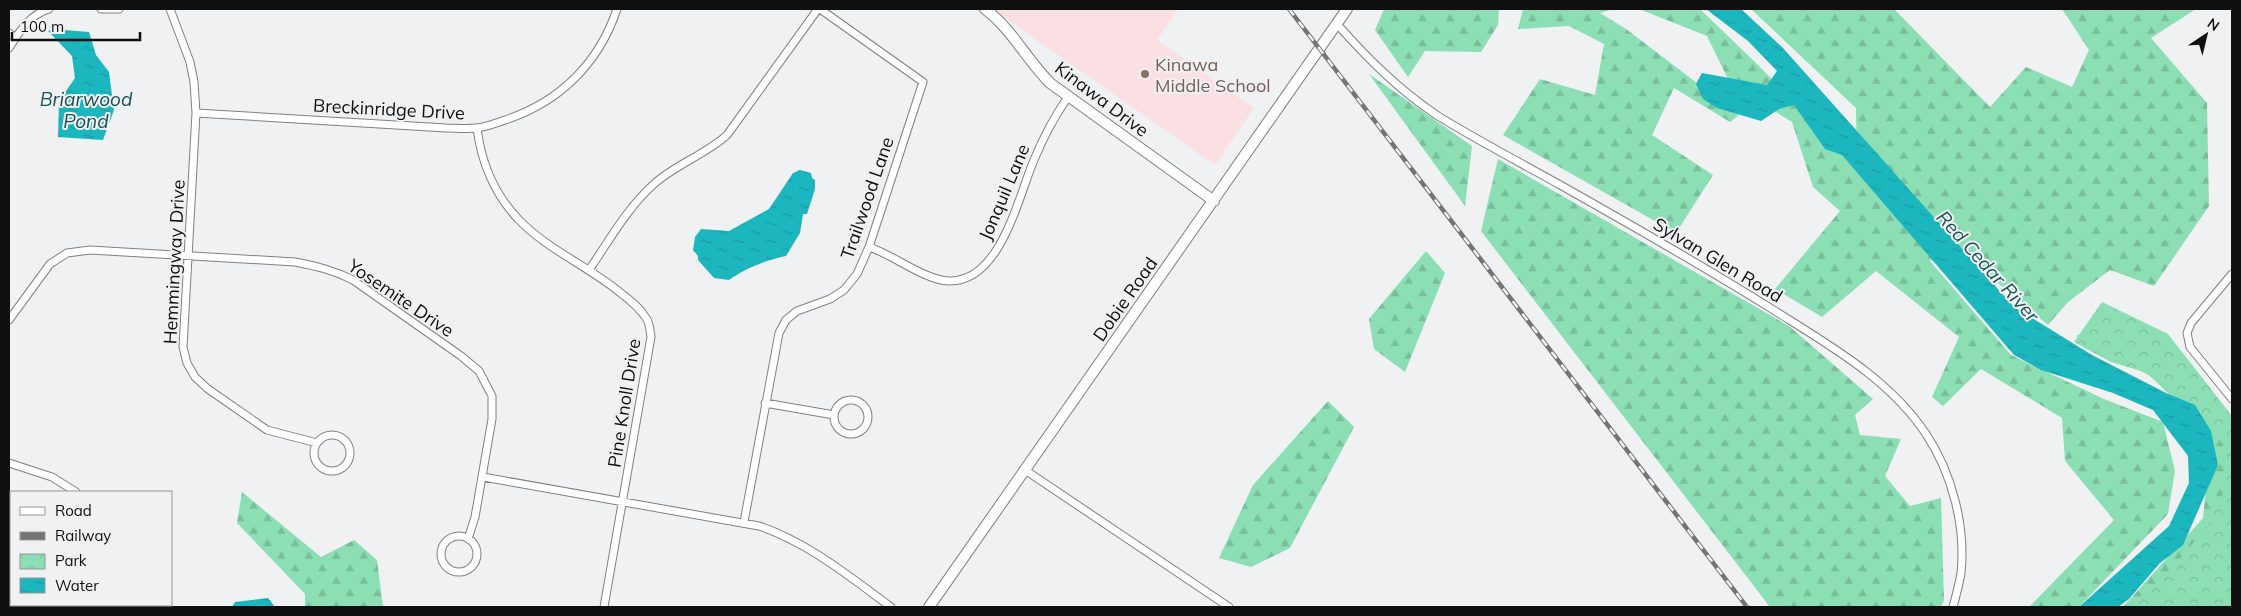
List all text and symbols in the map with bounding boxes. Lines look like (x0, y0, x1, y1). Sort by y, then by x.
scale bar (12, 10, 140, 42)
north arrow (2181, 10, 2231, 60)
text: N (2204, 14, 2223, 35)
text: 100 m (20, 17, 64, 36)
place label: Kinawa Middle School (1155, 53, 1271, 97)
street label: Kinawa Drive (1051, 56, 1153, 142)
marker: Kinawa Middle School (1139, 68, 1151, 80)
water label: Briarwood Pond (40, 87, 133, 133)
street label: Breckinridge Drive (313, 94, 465, 124)
street label: Trailwood Lane (835, 134, 899, 262)
street label: Jonquil Lane (973, 140, 1035, 244)
street label: Hemmingway Drive (158, 179, 190, 345)
water label: Red Cedar River (1932, 205, 2045, 328)
street label: Sylvan Glen Road (1649, 212, 1787, 308)
street label: Dobie Road (1088, 252, 1162, 346)
street label: Yosemite Drive (343, 254, 458, 342)
street label: Pine Knoll Drive (602, 337, 646, 469)
legend (10, 491, 172, 606)
text: Road (55, 501, 92, 520)
text: Railway (55, 526, 111, 545)
text: Park (55, 551, 87, 570)
text: Water (55, 576, 99, 595)

